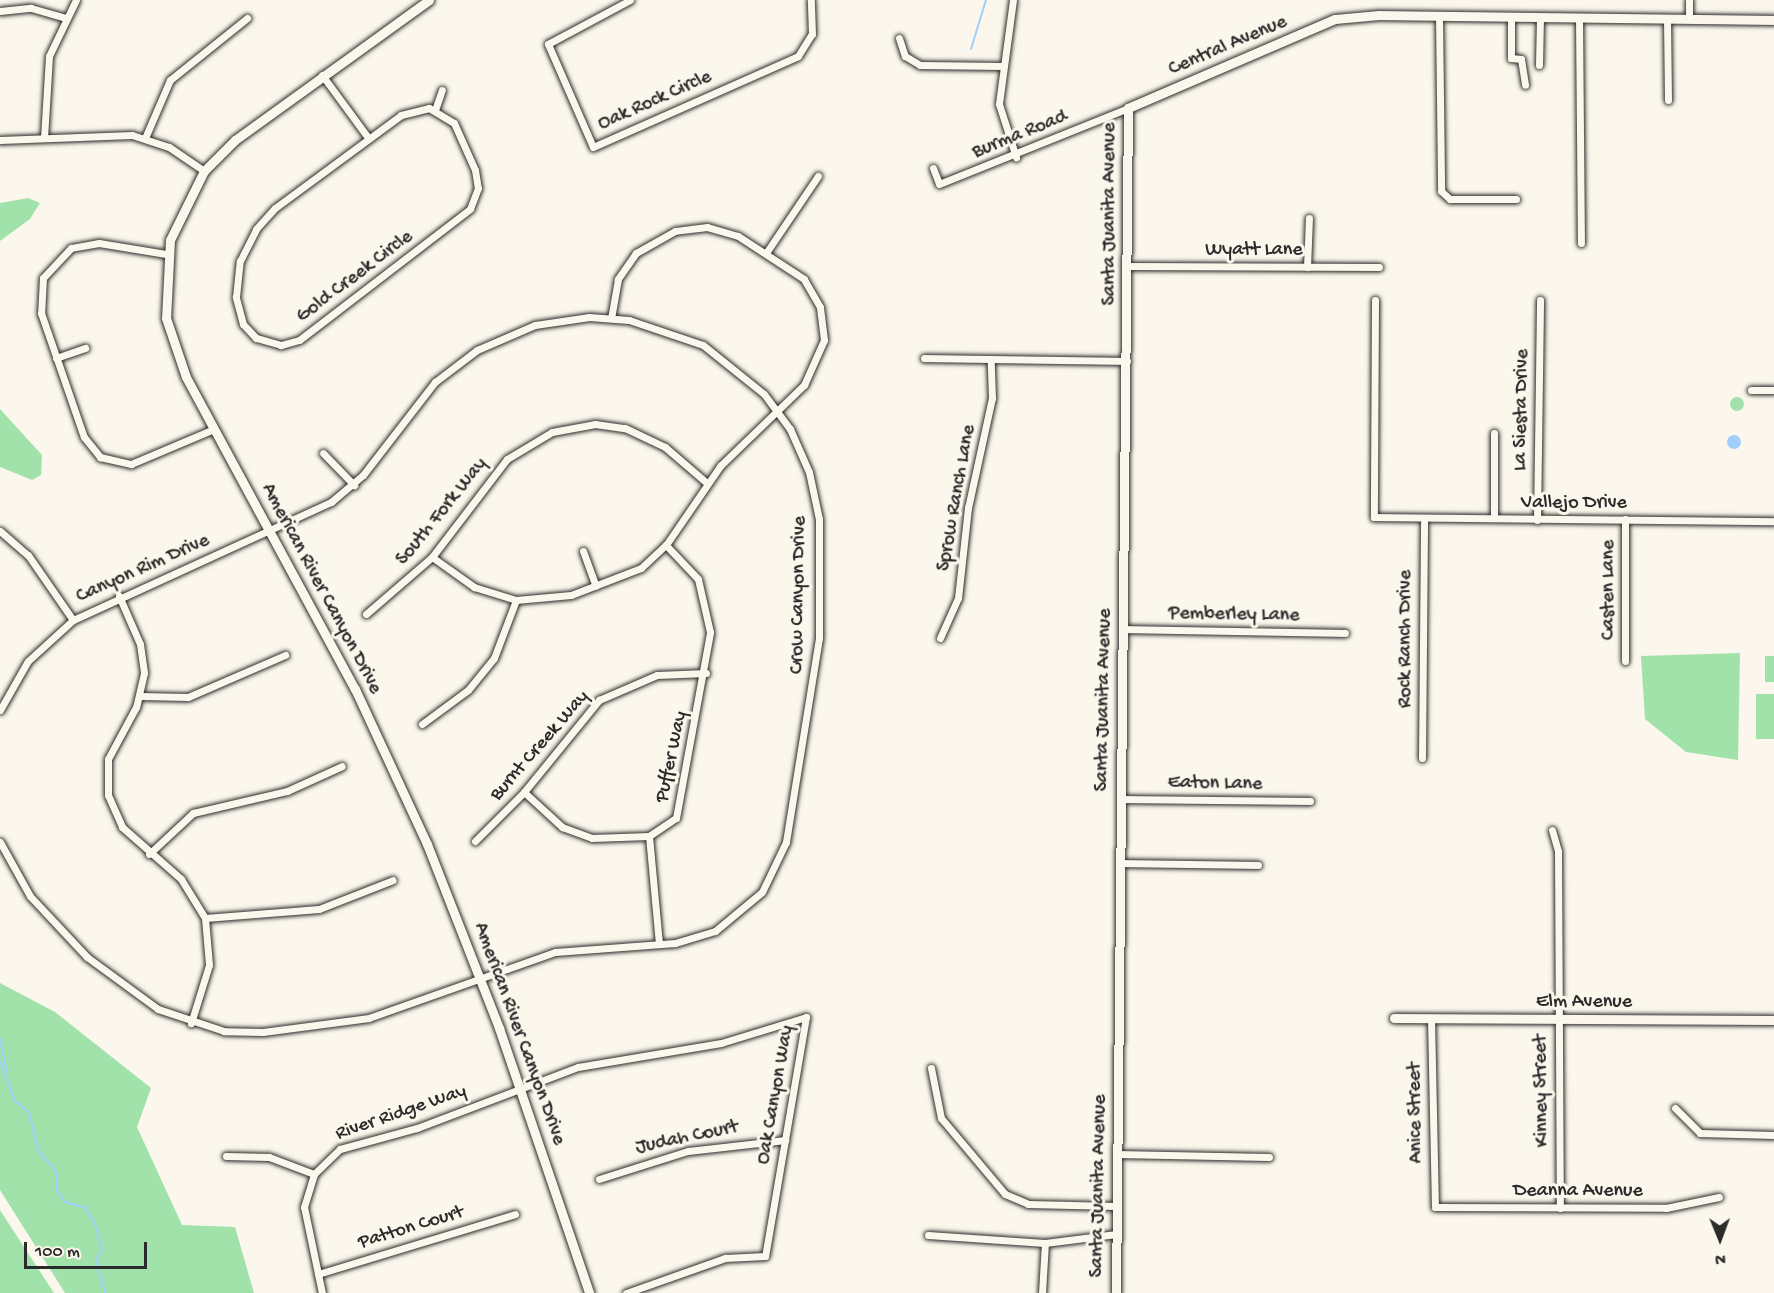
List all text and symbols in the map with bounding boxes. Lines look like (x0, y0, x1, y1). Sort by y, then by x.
street label: Central Avenue (1165, 10, 1291, 82)
street label: Oak Rock Circle (594, 65, 716, 137)
street label: Burma Road (969, 105, 1071, 165)
street label: Santa Juanita Avenue (1098, 123, 1122, 305)
street label: Gold Creek Circle (292, 225, 418, 329)
street label: Wyatt Lane (1205, 238, 1303, 262)
street label: La Siesta Drive (1509, 349, 1535, 471)
street label: Sprow Ranch Lane (932, 423, 982, 573)
street label: South Fork Way (391, 453, 493, 571)
street label: American River Canyon Drive (255, 480, 387, 698)
street label: Vallejo Drive (1521, 491, 1627, 515)
street label: Crow Canyon Drive (786, 516, 812, 674)
street label: Canyon Rim Drive (73, 529, 213, 609)
street label: Casten Lane (1597, 540, 1621, 640)
street label: Rock Ranch Drive (1394, 570, 1418, 708)
street label: Pemberley Lane (1168, 602, 1300, 628)
street label: Santa Juanita Avenue (1090, 608, 1118, 792)
street label: Burnt Creek Way (485, 686, 595, 806)
street label: Puffer Way (651, 709, 693, 805)
street label: Eaton Lane (1167, 771, 1263, 797)
street label: American River Canyon Drive (468, 919, 570, 1149)
street label: Elm Avenue (1536, 990, 1632, 1014)
street label: Oak Canyon Way (752, 1024, 800, 1166)
street label: Kinney Street (1529, 1035, 1555, 1147)
street label: Anice Street (1403, 1062, 1429, 1164)
street label: River Ridge Way (332, 1079, 470, 1147)
street label: Santa Juanita Avenue (1085, 1094, 1113, 1278)
street label: Judah Court (634, 1115, 740, 1161)
street label: Deanna Avenue (1513, 1179, 1643, 1203)
street label: Patton Court (355, 1201, 467, 1255)
north arrow (1690, 1209, 1750, 1269)
scale bar (27, 1230, 150, 1268)
text: 100 m (35, 1242, 80, 1263)
text: N (1715, 1248, 1726, 1267)

